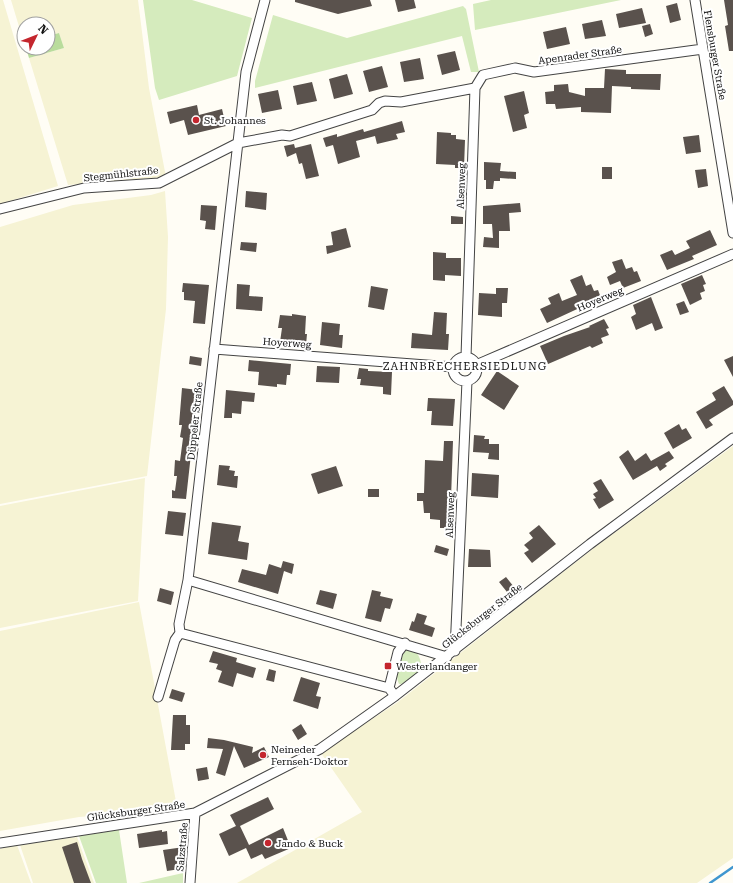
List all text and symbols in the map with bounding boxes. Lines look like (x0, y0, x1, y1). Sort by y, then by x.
street label: Flensburger Straße (702, 9, 728, 101)
north arrow (16, 16, 56, 56)
text: N (35, 22, 51, 37)
street label: Apenrader Straße (537, 44, 623, 66)
marker: St. Johannes (191, 115, 201, 125)
place label: St. Johannes (204, 115, 266, 126)
street label: Alsenweg (455, 163, 467, 209)
street label: Stegmühlstraße (83, 165, 159, 183)
street label: Hoyerweg (575, 284, 625, 314)
street label: Hoyerweg (262, 336, 312, 350)
district label: ZAHNBRECHERSIEDLUNG (383, 360, 547, 373)
street label: Düppeler Straße (185, 381, 205, 461)
street label: Alsenweg (444, 492, 456, 538)
street label: Glücksburger Straße (440, 581, 525, 651)
marker: Westerlandanger (383, 661, 393, 671)
place label: Westerlandanger (396, 661, 477, 672)
place label: Neineder Fernseh-Doktor (271, 744, 348, 767)
marker: Neineder Fernseh-Doktor (258, 750, 268, 760)
street label: Glücksburger Straße (86, 799, 186, 823)
street label: Salzstraße (174, 821, 190, 872)
marker: Jando & Buck (263, 838, 273, 848)
place label: Jando & Buck (276, 838, 344, 849)

